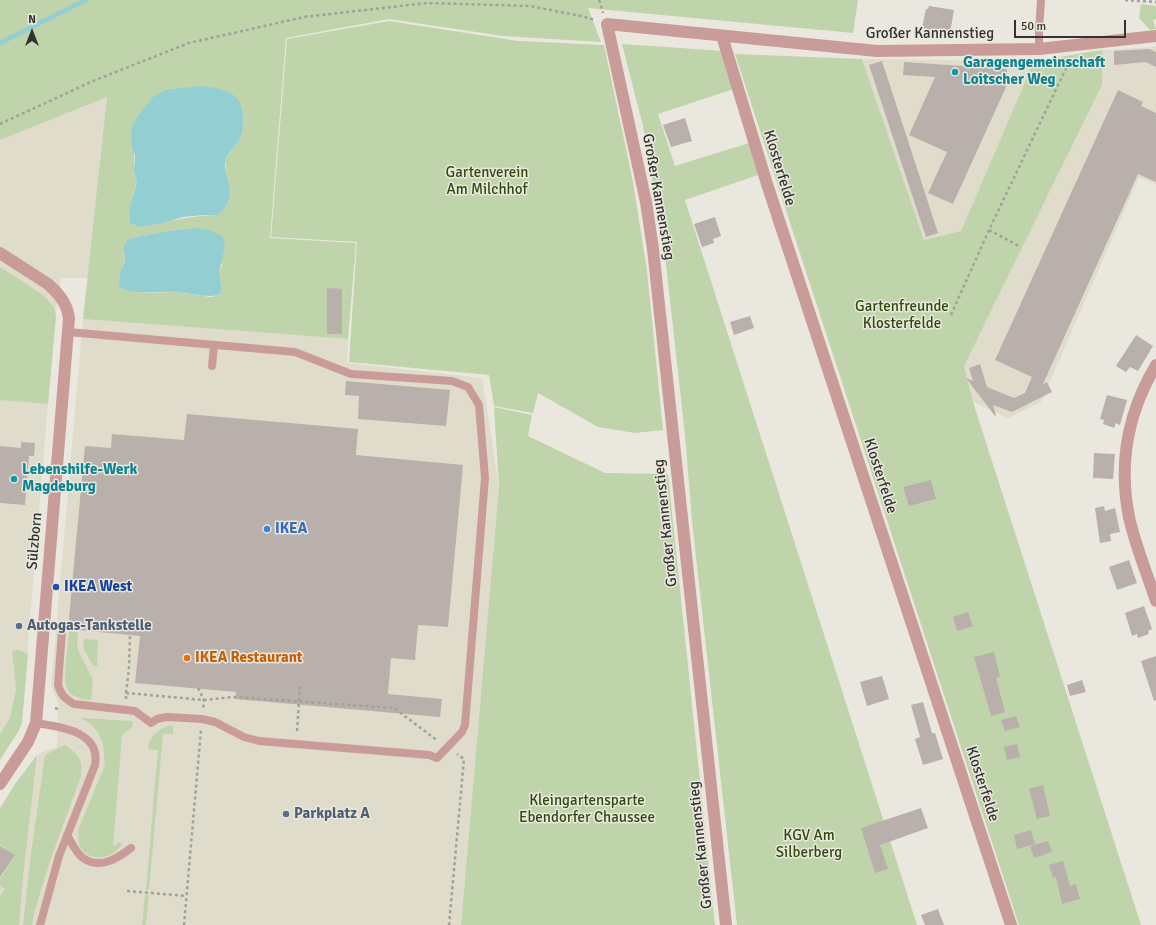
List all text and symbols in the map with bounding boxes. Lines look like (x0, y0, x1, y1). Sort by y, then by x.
north arrow (12, 12, 52, 52)
scale bar (1016, 12, 1128, 38)
text: N (28, 13, 36, 26)
text: 50 m (1021, 19, 1046, 34)
street label: Großer Kannenstieg (866, 25, 994, 43)
place label: Garagengemeinschaft Loitscher Weg (963, 54, 1105, 89)
marker: Garagengemeinschaft Loitscher Weg (950, 67, 960, 77)
street label: Klosterfelde (759, 128, 799, 208)
street label: Großer Kannenstieg (638, 132, 678, 262)
park label: Gartenverein Am Milchhof (446, 164, 528, 199)
park label: Gartenfreunde Klosterfelde (855, 298, 949, 333)
street label: Klosterfelde (859, 436, 901, 516)
street label: Großer Kannenstieg (650, 458, 682, 588)
place label: Lebenshilfe-Werk Magdeburg (22, 461, 137, 496)
marker: Lebenshilfe-Werk Magdeburg (9, 474, 19, 484)
street label: Sülzborn (24, 512, 46, 570)
place label: IKEA (275, 520, 307, 538)
marker: IKEA (262, 524, 272, 534)
place label: IKEA West (64, 578, 132, 596)
marker: IKEA West (51, 582, 61, 592)
place label: Autogas-Tankstelle (27, 617, 152, 635)
marker: Autogas-Tankstelle (14, 621, 24, 631)
place label: IKEA Restaurant (195, 649, 302, 667)
marker: IKEA Restaurant (182, 653, 192, 663)
street label: Klosterfelde (961, 744, 1003, 824)
street label: Großer Kannenstieg (685, 780, 717, 910)
park label: Kleingartensparte Ebendorfer Chaussee (519, 792, 655, 827)
place label: Parkplatz A (294, 805, 370, 823)
marker: Parkplatz A (281, 809, 291, 819)
park label: KGV Am Silberberg (776, 827, 842, 862)

